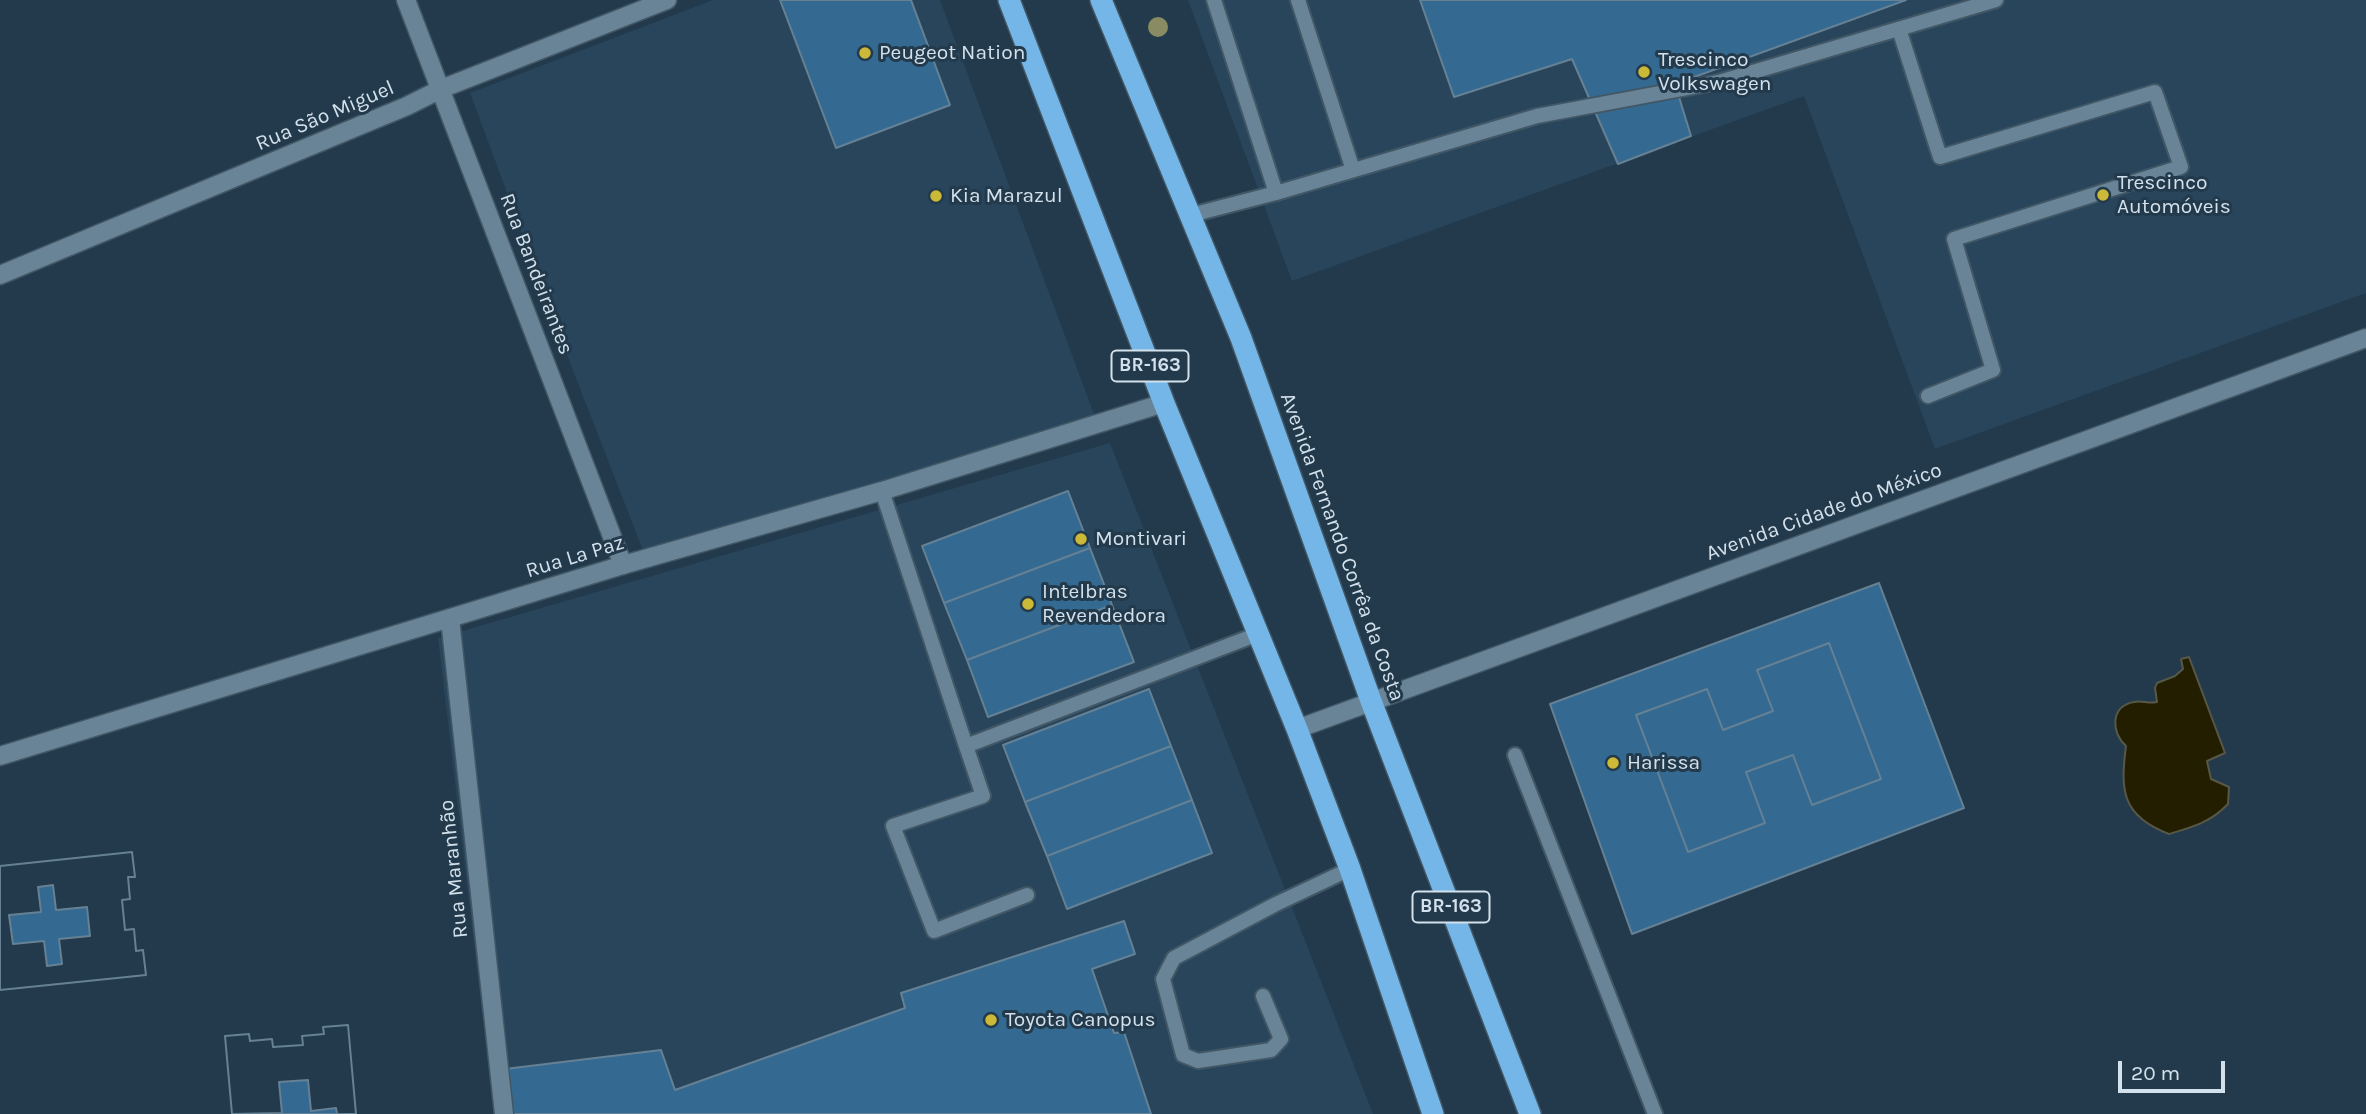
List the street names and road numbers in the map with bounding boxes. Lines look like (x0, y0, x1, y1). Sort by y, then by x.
street label: Rua São Miguel (252, 75, 398, 157)
street label: Rua Bandeirantes (494, 190, 578, 358)
road number: BR-163 (1112, 350, 1188, 382)
street label: Avenida Fernando Corrêa da Costa (1274, 389, 1410, 705)
street label: Avenida Cidade do México (1703, 458, 1945, 566)
street label: Rua La Paz (523, 530, 627, 584)
street label: Rua Maranhão (434, 799, 474, 939)
road number: BR-163 (1412, 892, 1490, 923)

